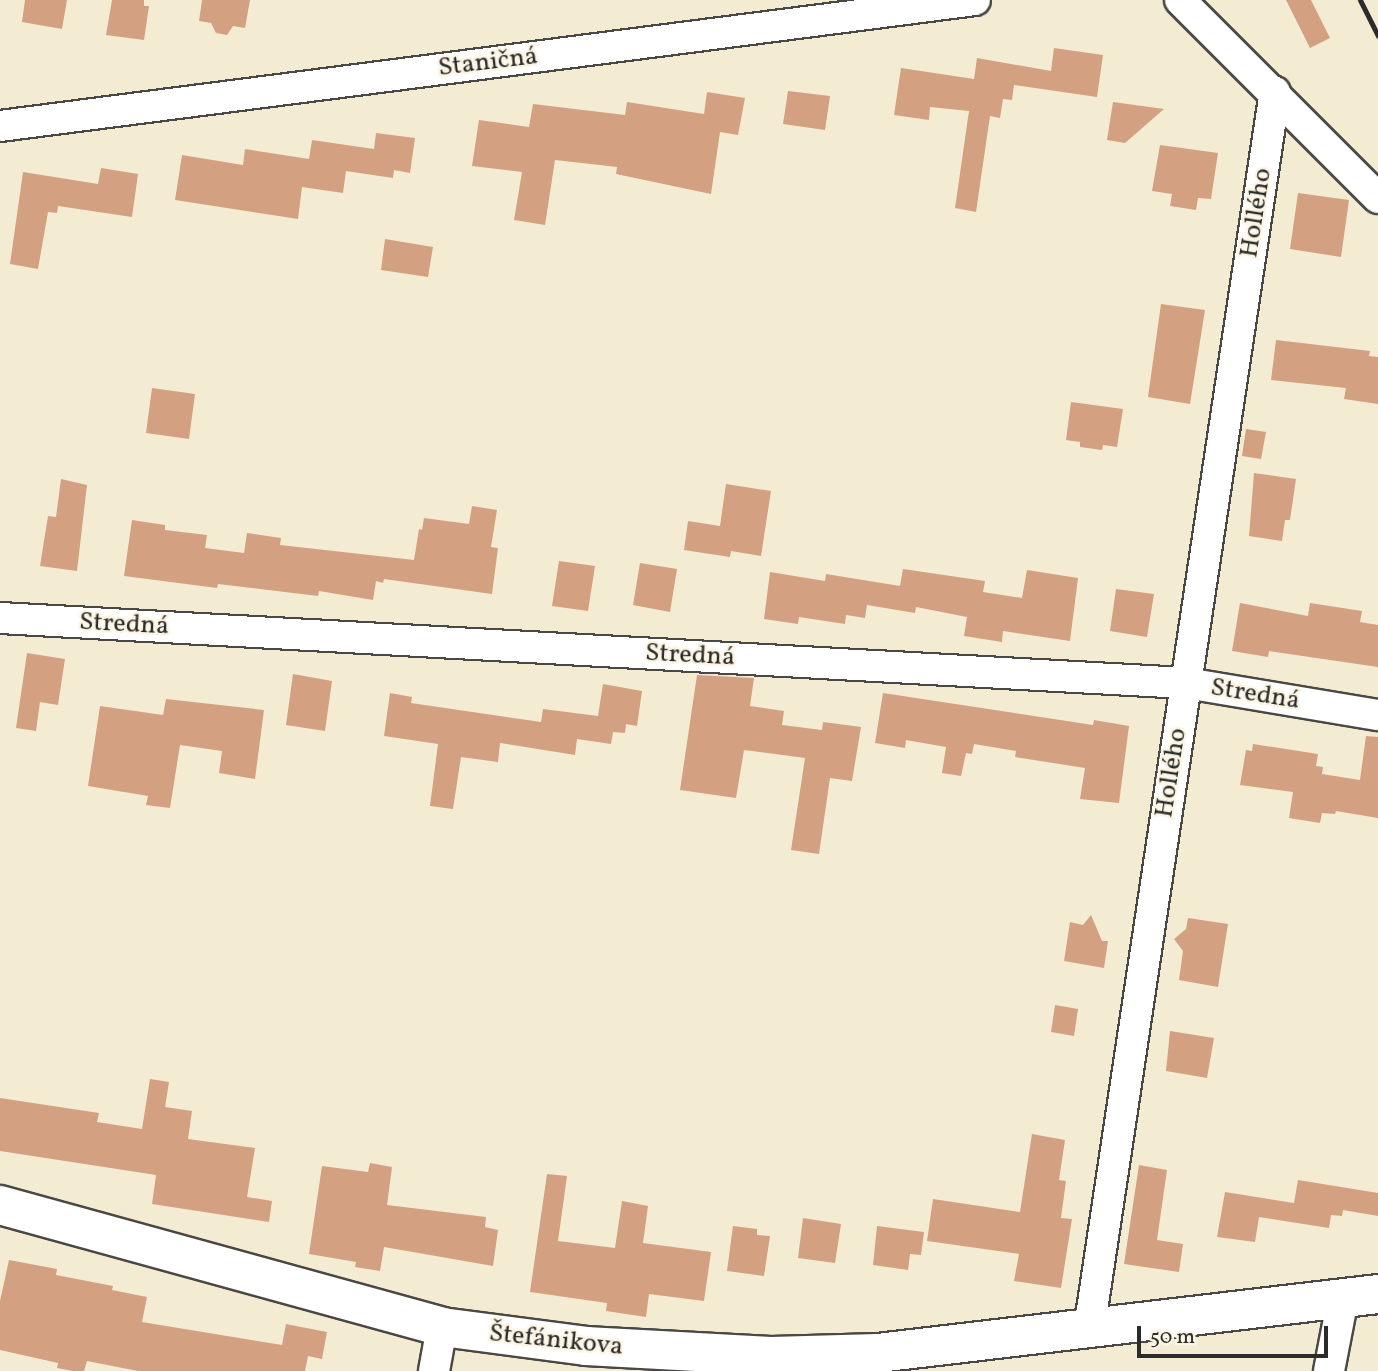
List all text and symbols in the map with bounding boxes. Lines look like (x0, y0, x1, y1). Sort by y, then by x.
street label: Staničná (437, 41, 539, 85)
street label: Hollého (1235, 166, 1279, 260)
street label: Stredná (78, 607, 170, 643)
street label: Stredná (644, 638, 736, 674)
street label: Stredná (1208, 673, 1302, 717)
street label: Hollého (1150, 726, 1194, 820)
scale bar (1140, 1312, 1331, 1356)
street label: Štefánikova (487, 1318, 625, 1364)
text: 50 m (1150, 1323, 1195, 1352)

